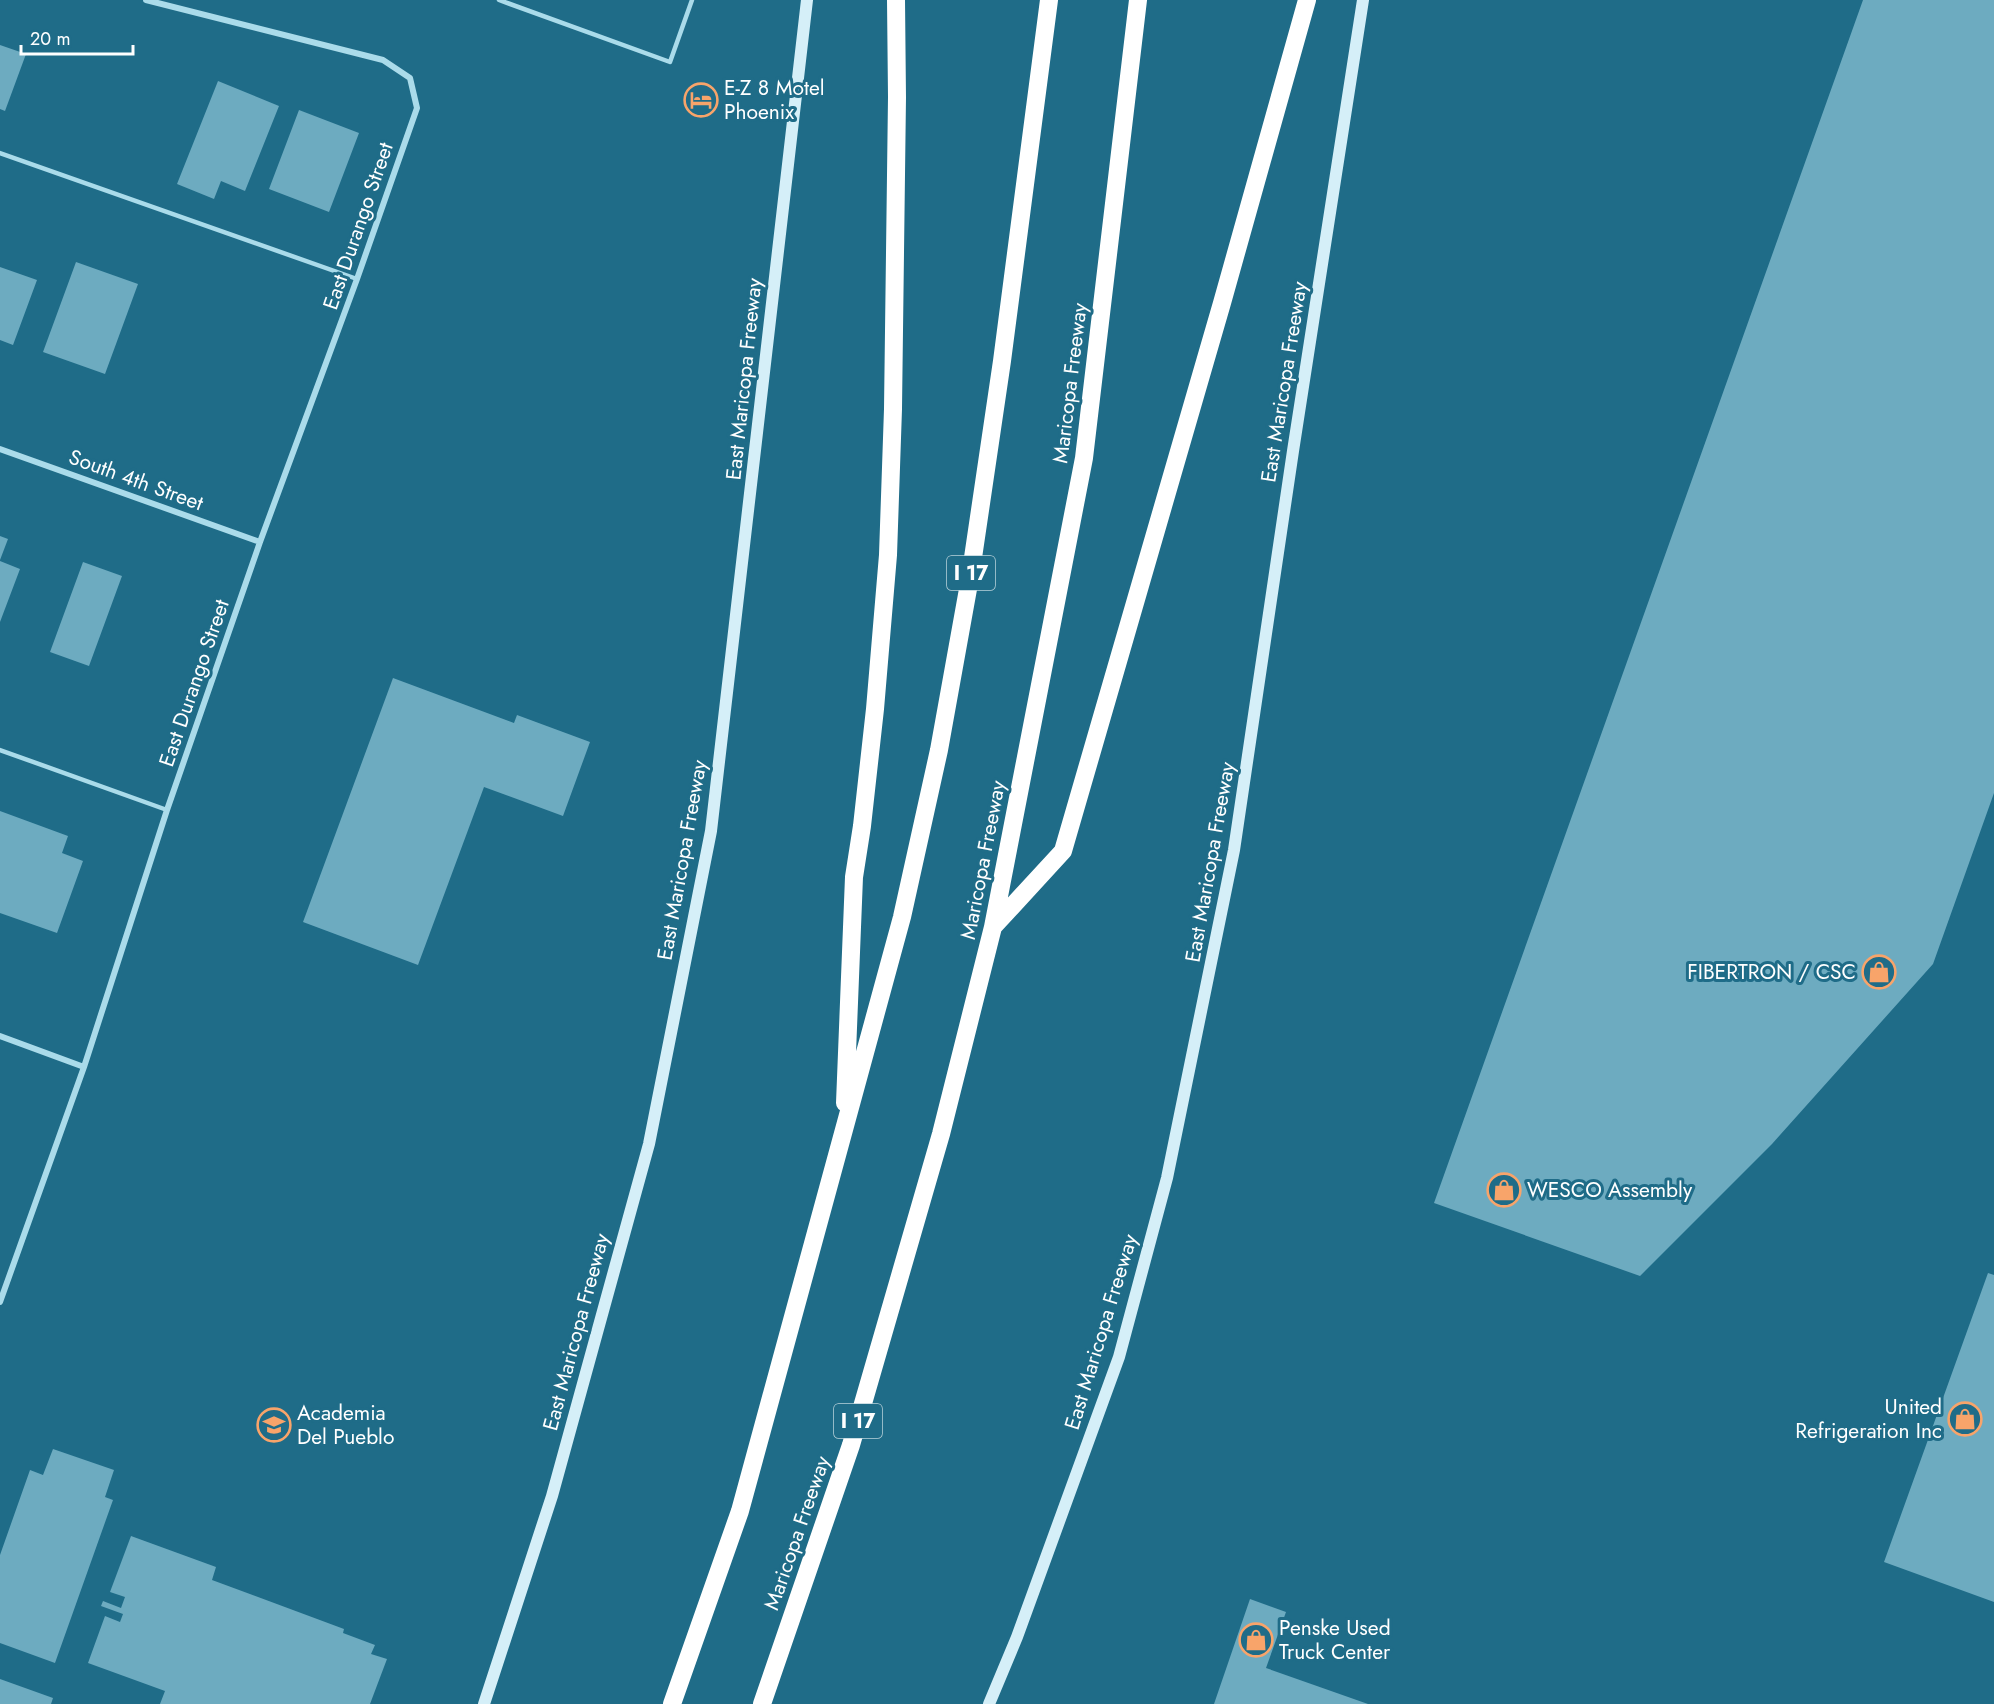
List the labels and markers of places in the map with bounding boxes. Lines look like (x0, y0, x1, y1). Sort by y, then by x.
place label: E-Z 8 Motel Phoenix (724, 73, 825, 127)
hotel icon: E-Z 8 Motel Phoenix (683, 82, 719, 118)
shop icon: FIBERTRON / CSC (1861, 954, 1897, 990)
place label: FIBERTRON / CSC (1687, 957, 1856, 987)
shop icon: WESCO Assembly (1486, 1172, 1522, 1208)
place label: WESCO Assembly (1527, 1175, 1693, 1205)
place label: United Refrigeration Inc (1795, 1392, 1942, 1446)
place label: Academia Del Pueblo (297, 1398, 394, 1452)
shop icon: United Refrigeration Inc (1947, 1401, 1983, 1437)
school or university icon: Academia Del Pueblo (256, 1407, 292, 1443)
place label: Penske Used Truck Center (1279, 1613, 1391, 1667)
shop icon: Penske Used Truck Center (1238, 1622, 1274, 1658)

